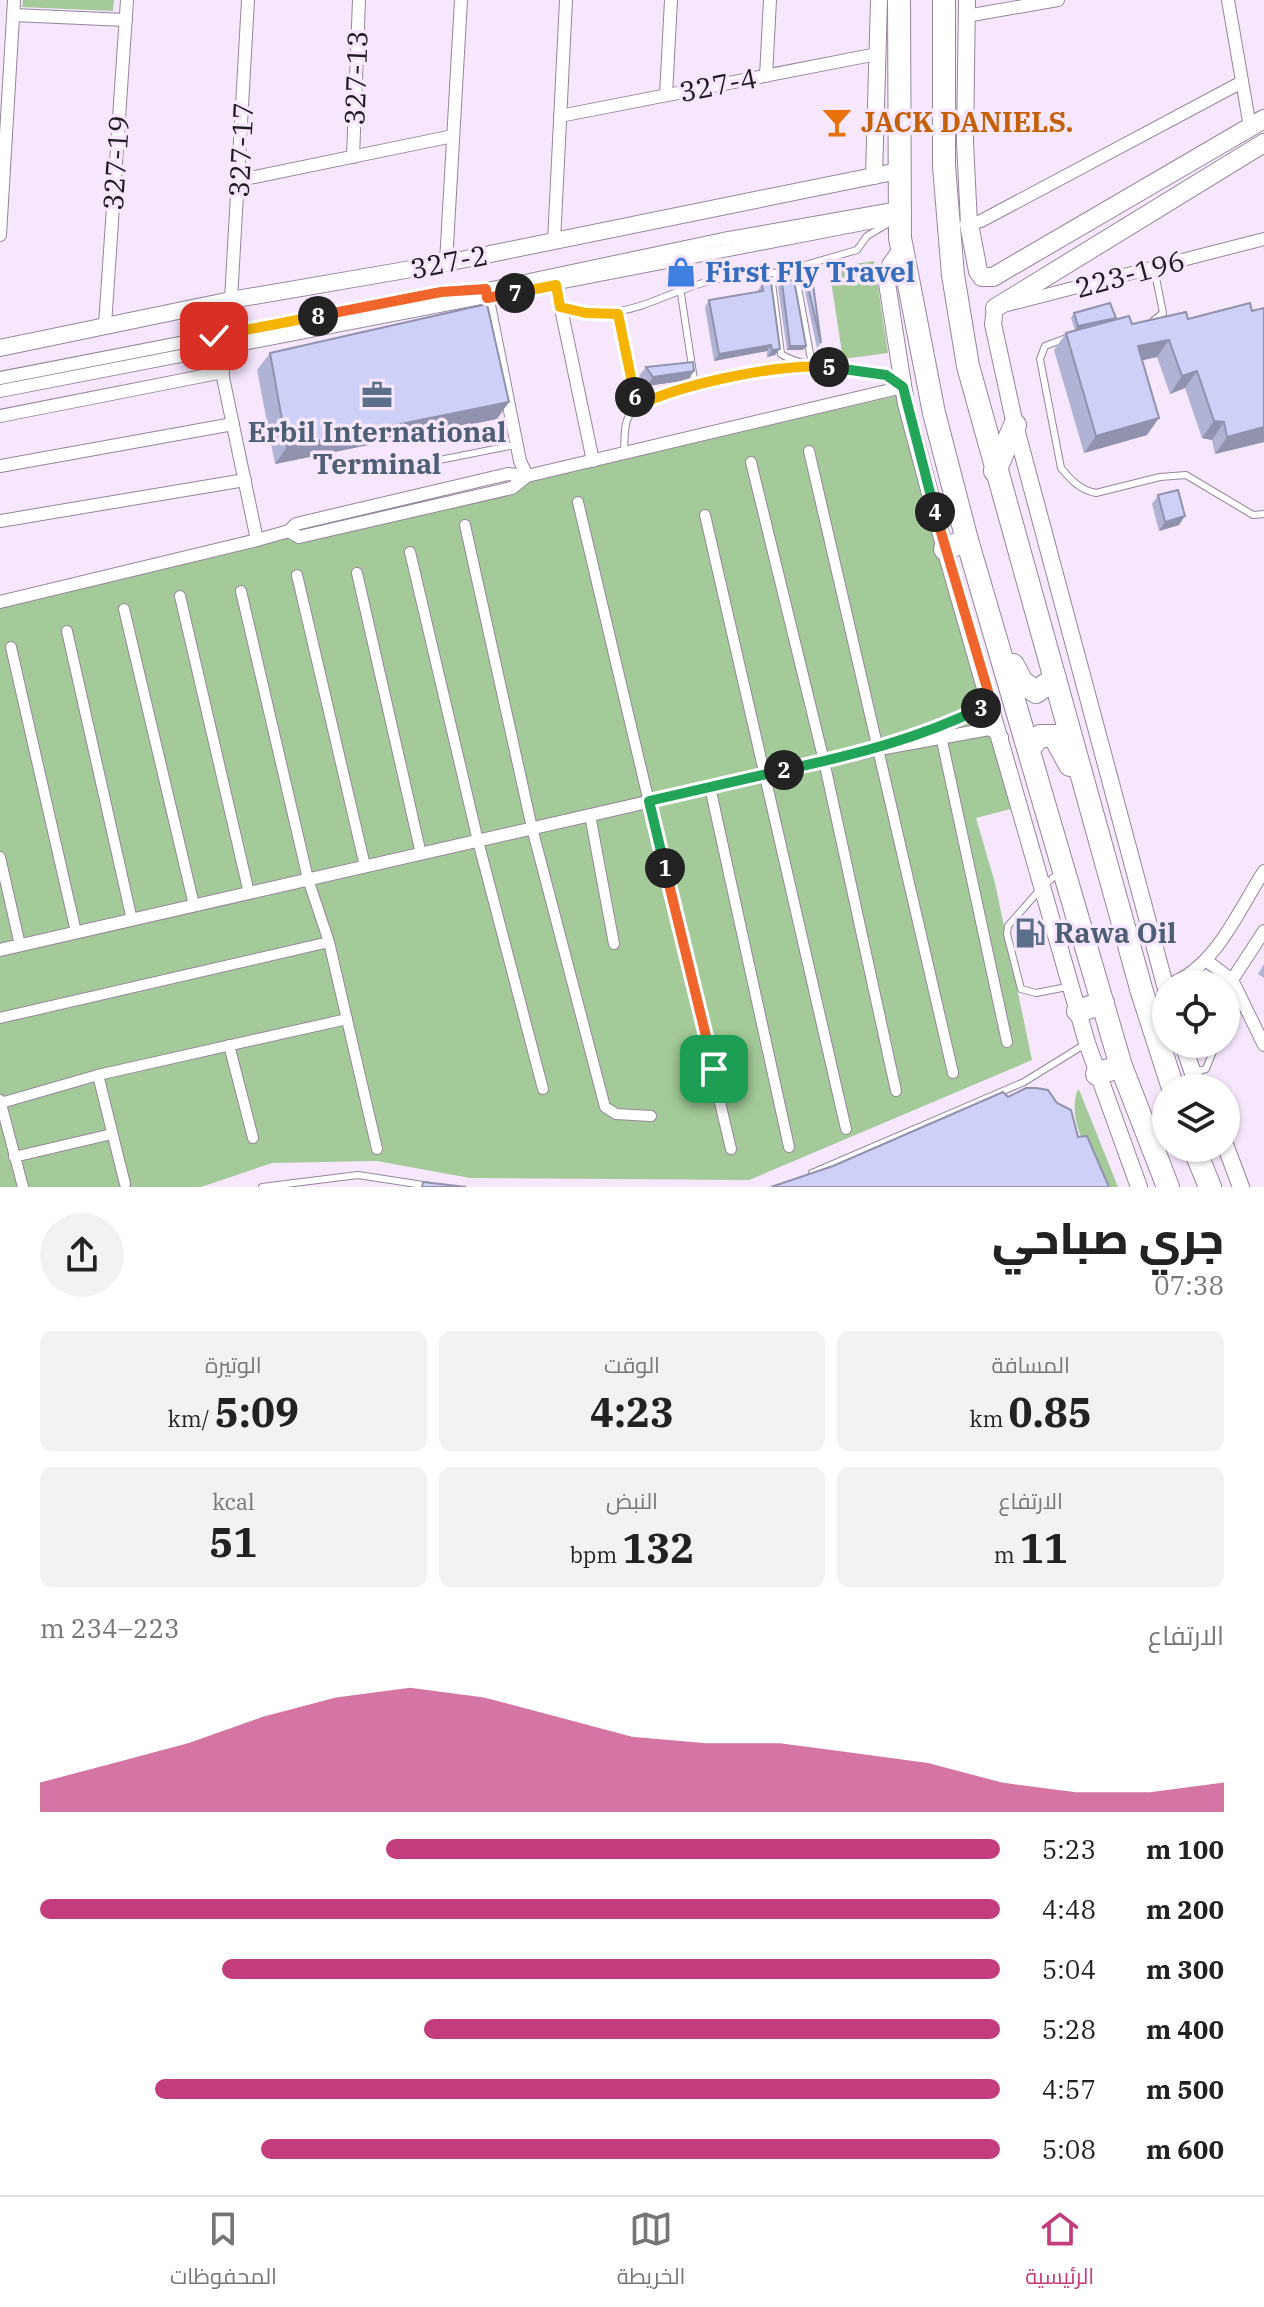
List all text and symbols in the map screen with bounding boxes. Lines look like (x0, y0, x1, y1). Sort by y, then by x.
street label: 327-13 (335, 30, 376, 126)
street label: 327-4 (676, 59, 760, 110)
street label: 327-17 (220, 102, 261, 198)
place label: JACK DANIELS. (861, 103, 1073, 140)
bar icon: JACK DANIELS. (820, 105, 854, 139)
street label: 327-19 (94, 114, 137, 212)
street label: 327-2 (407, 236, 491, 287)
street label: 223-196 (1071, 241, 1189, 306)
place label: First Fly Travel (705, 253, 915, 290)
shop icon: First Fly Travel (664, 255, 698, 289)
pin: 7 (495, 273, 535, 313)
text: 7 (508, 278, 522, 307)
pin: 8 (298, 296, 338, 336)
text: 8 (311, 301, 325, 330)
pin (180, 302, 248, 370)
icon: check (192, 314, 236, 358)
pin: 5 (809, 347, 849, 387)
text: 5 (822, 352, 836, 381)
pin: 6 (615, 377, 655, 417)
office icon: Erbil International Terminal (360, 378, 394, 412)
text: 6 (628, 382, 642, 411)
place label: Erbil International Terminal (248, 413, 506, 482)
pin: 4 (915, 492, 955, 532)
text: 4 (928, 497, 942, 526)
pin: 3 (961, 688, 1001, 728)
text: 3 (974, 693, 988, 722)
pin: 2 (764, 750, 804, 790)
text: 2 (777, 755, 791, 784)
pin: 1 (645, 848, 685, 888)
text: 1 (658, 853, 672, 882)
place label: Rawa Oil (1054, 914, 1176, 951)
fuel station icon: Rawa Oil (1013, 916, 1047, 950)
map controls (1152, 970, 1240, 1162)
button: locate (1152, 970, 1240, 1058)
pin (680, 1035, 748, 1103)
icon: arrive (692, 1047, 736, 1091)
button: layers (1152, 1074, 1240, 1162)
text: جري صباحي (992, 1209, 1224, 1266)
button: share (40, 1213, 124, 1297)
text: 07:38 (1154, 1268, 1224, 1302)
text: الوتيرة (205, 1350, 262, 1379)
text: الوقت (604, 1350, 660, 1379)
text: المسافة (992, 1350, 1070, 1379)
text: 5:09 (215, 1386, 299, 1438)
text: 4:23 (590, 1386, 674, 1438)
text: 0.85 (1009, 1386, 1092, 1438)
text: /km (168, 1404, 215, 1433)
text: km (970, 1404, 1009, 1433)
text: النبض (606, 1486, 658, 1515)
text: الارتفاع (998, 1486, 1063, 1515)
text: kcal (212, 1487, 255, 1516)
text: 51 (209, 1516, 257, 1568)
text: 132 (622, 1522, 694, 1574)
text: 11 (1020, 1522, 1068, 1574)
text: bpm (570, 1540, 622, 1569)
text: m (994, 1540, 1020, 1569)
text: 223–234 m (40, 1611, 180, 1645)
text: الارتفاع (1148, 1618, 1224, 1652)
text: 5:23 (1042, 1832, 1096, 1866)
text: 100 m (1146, 1832, 1224, 1866)
text: 4:48 (1042, 1892, 1096, 1926)
text: 200 m (1146, 1892, 1224, 1926)
text: 5:04 (1042, 1952, 1096, 1986)
text: 300 m (1146, 1952, 1224, 1986)
text: 5:28 (1042, 2012, 1096, 2046)
text: 400 m (1146, 2012, 1224, 2046)
text: 4:57 (1042, 2072, 1096, 2106)
text: 500 m (1146, 2072, 1224, 2106)
text: 5:08 (1042, 2132, 1096, 2166)
text: 600 m (1146, 2132, 1224, 2166)
tab: المحفوظات (170, 2207, 277, 2297)
tab: الخريطة (617, 2207, 685, 2297)
tab: الرئيسية (1025, 2207, 1094, 2297)

